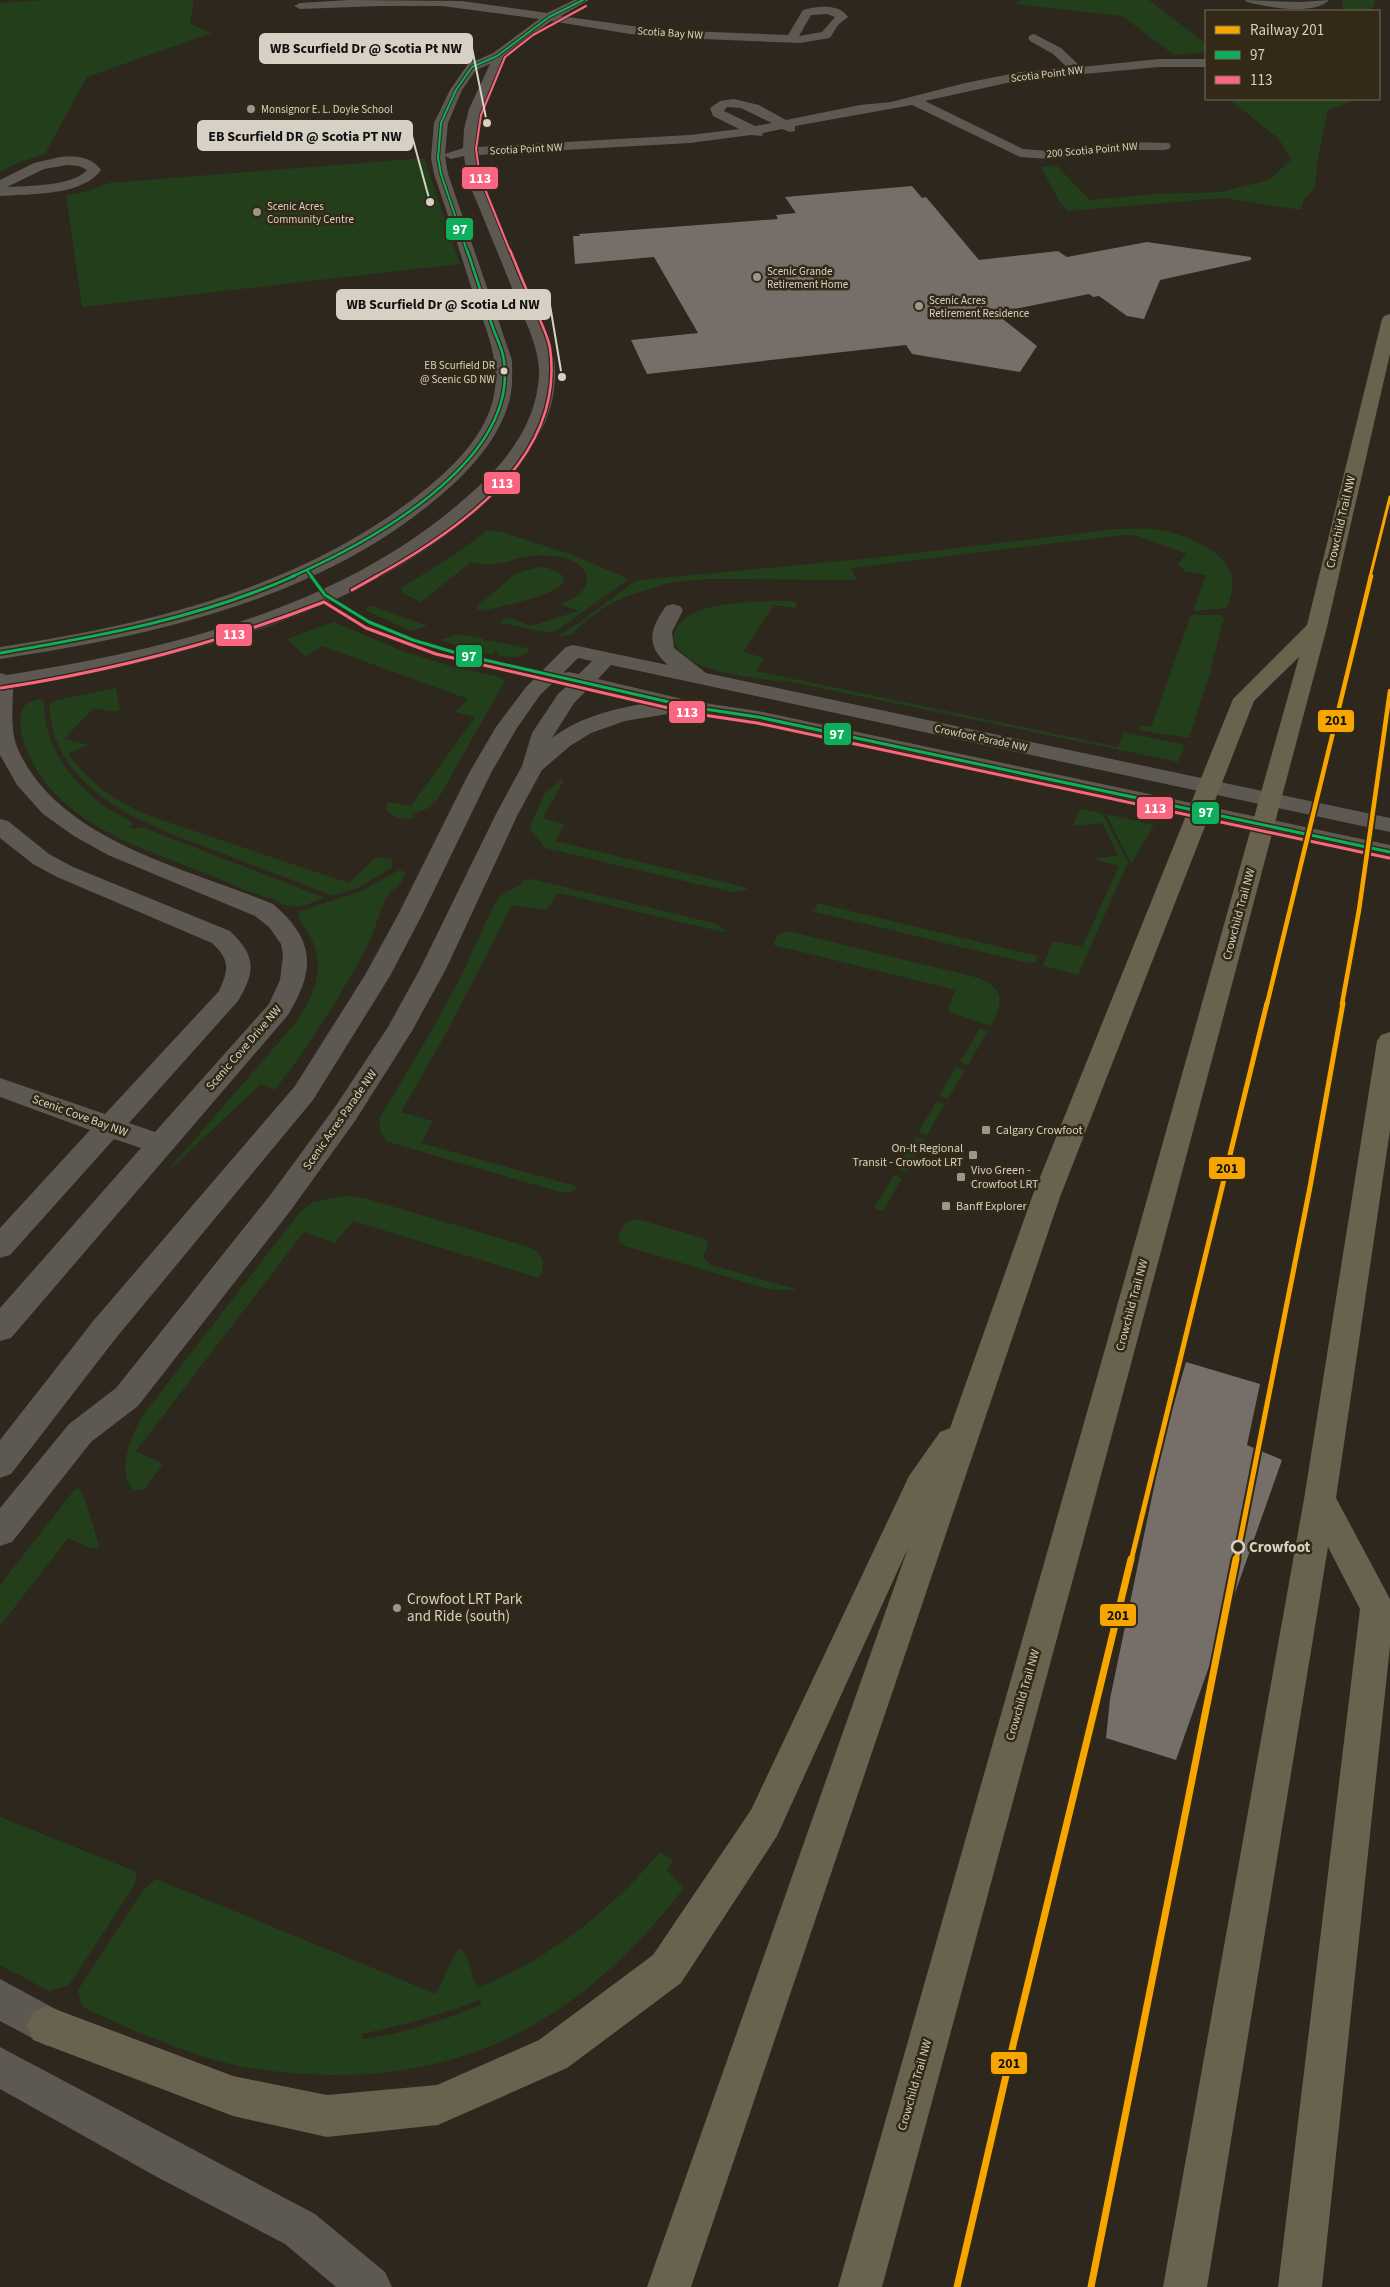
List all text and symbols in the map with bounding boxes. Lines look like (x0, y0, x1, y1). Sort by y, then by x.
legend (1205, 10, 1380, 100)
text: Railway 201 (1250, 20, 1324, 41)
street label: Scotia Bay NW (637, 23, 704, 43)
callout: WB Scurfield Dr @ Scotia Pt NW (260, 34, 472, 63)
text: WB Scurfield Dr @ Scotia Pt NW (270, 39, 463, 59)
text: 97 (1250, 45, 1265, 66)
street label: Scotia Point NW (1010, 62, 1084, 86)
text: 113 (1250, 70, 1272, 91)
place label: Monsignor E. L. Doyle School (261, 102, 393, 117)
marker: Monsignor E. L. Doyle School (245, 103, 257, 115)
callout: EB Scurfield DR @ Scotia PT NW (198, 121, 412, 150)
text: EB Scurfield DR @ Scotia PT NW (208, 127, 402, 147)
street label: 200 Scotia Point NW (1046, 139, 1139, 161)
street label: Scotia Point NW (489, 140, 563, 158)
line badge: 113 (461, 166, 499, 190)
text: 113 (469, 169, 491, 189)
place label: Scenic Acres Community Centre (267, 199, 354, 227)
marker: Scenic Acres Community Centre (251, 206, 263, 218)
line badge: 97 (445, 217, 474, 241)
text: 97 (453, 220, 467, 240)
place label: Scenic Grande Retirement Home (767, 264, 849, 292)
marker: Scenic Grande Retirement Home (751, 271, 763, 283)
callout: WB Scurfield Dr @ Scotia Ld NW (337, 290, 550, 319)
place label: Scenic Acres Retirement Residence (929, 293, 1030, 321)
text: WB Scurfield Dr @ Scotia Ld NW (346, 295, 540, 315)
marker: Scenic Acres Retirement Residence (913, 300, 925, 312)
place label: EB Scurfield DR @ Scenic GD NW (420, 358, 495, 387)
marker: EB Scurfield DR @ Scenic GD NW (499, 366, 509, 376)
line badge: 113 (483, 471, 521, 495)
text: 113 (491, 474, 513, 494)
street label: Crowchild Trail NW (1322, 474, 1360, 570)
line badge: 113 (215, 623, 253, 647)
text: 113 (223, 625, 245, 645)
line badge: 97 (455, 644, 483, 668)
text: 97 (462, 647, 476, 667)
line badge: 113 (668, 700, 706, 724)
text: 113 (676, 703, 698, 723)
line badge: 201 (1317, 709, 1355, 733)
text: 201 (1325, 711, 1347, 731)
street label: Crowfoot Parade NW (933, 721, 1029, 755)
line badge: 97 (823, 722, 852, 746)
text: 97 (830, 725, 844, 745)
line badge: 113 (1136, 796, 1174, 820)
text: 113 (1144, 799, 1166, 819)
line badge: 97 (1191, 801, 1220, 825)
text: 97 (1199, 803, 1213, 823)
street label: Crowchild Trail NW (1219, 866, 1260, 962)
street label: Scenic Cove Drive NW (202, 1001, 286, 1094)
street label: Scenic Acres Parade NW (299, 1066, 381, 1174)
street label: Scenic Cove Bay NW (30, 1091, 131, 1141)
place label: Calgary Crowfoot (996, 1122, 1083, 1139)
marker: Calgary Crowfoot (980, 1124, 992, 1136)
place label: On-It Regional Transit - Crowfoot LRT (853, 1140, 964, 1171)
marker: On-It Regional Transit - Crowfoot LRT (967, 1149, 979, 1161)
line badge: 201 (1208, 1156, 1246, 1180)
text: 201 (1216, 1159, 1238, 1179)
place label: Vivo Green - Crowfoot LRT (971, 1162, 1039, 1193)
marker: Vivo Green - Crowfoot LRT (955, 1171, 967, 1183)
place label: Banff Explorer (956, 1198, 1028, 1215)
marker: Banff Explorer (940, 1200, 952, 1212)
street label: Crowchild Trail NW (1112, 1257, 1153, 1353)
place label: Crowfoot (1249, 1537, 1311, 1558)
marker: Crowfoot (1231, 1540, 1245, 1554)
place label: Crowfoot LRT Park and Ride (south) (407, 1589, 523, 1627)
marker: Crowfoot LRT Park and Ride (south) (391, 1602, 403, 1614)
line badge: 201 (1099, 1603, 1137, 1627)
text: 201 (1107, 1606, 1129, 1626)
street label: Crowchild Trail NW (1002, 1647, 1044, 1743)
street label: Crowchild Trail NW (894, 2037, 936, 2133)
line badge: 201 (990, 2051, 1028, 2075)
text: 201 (998, 2054, 1020, 2074)

